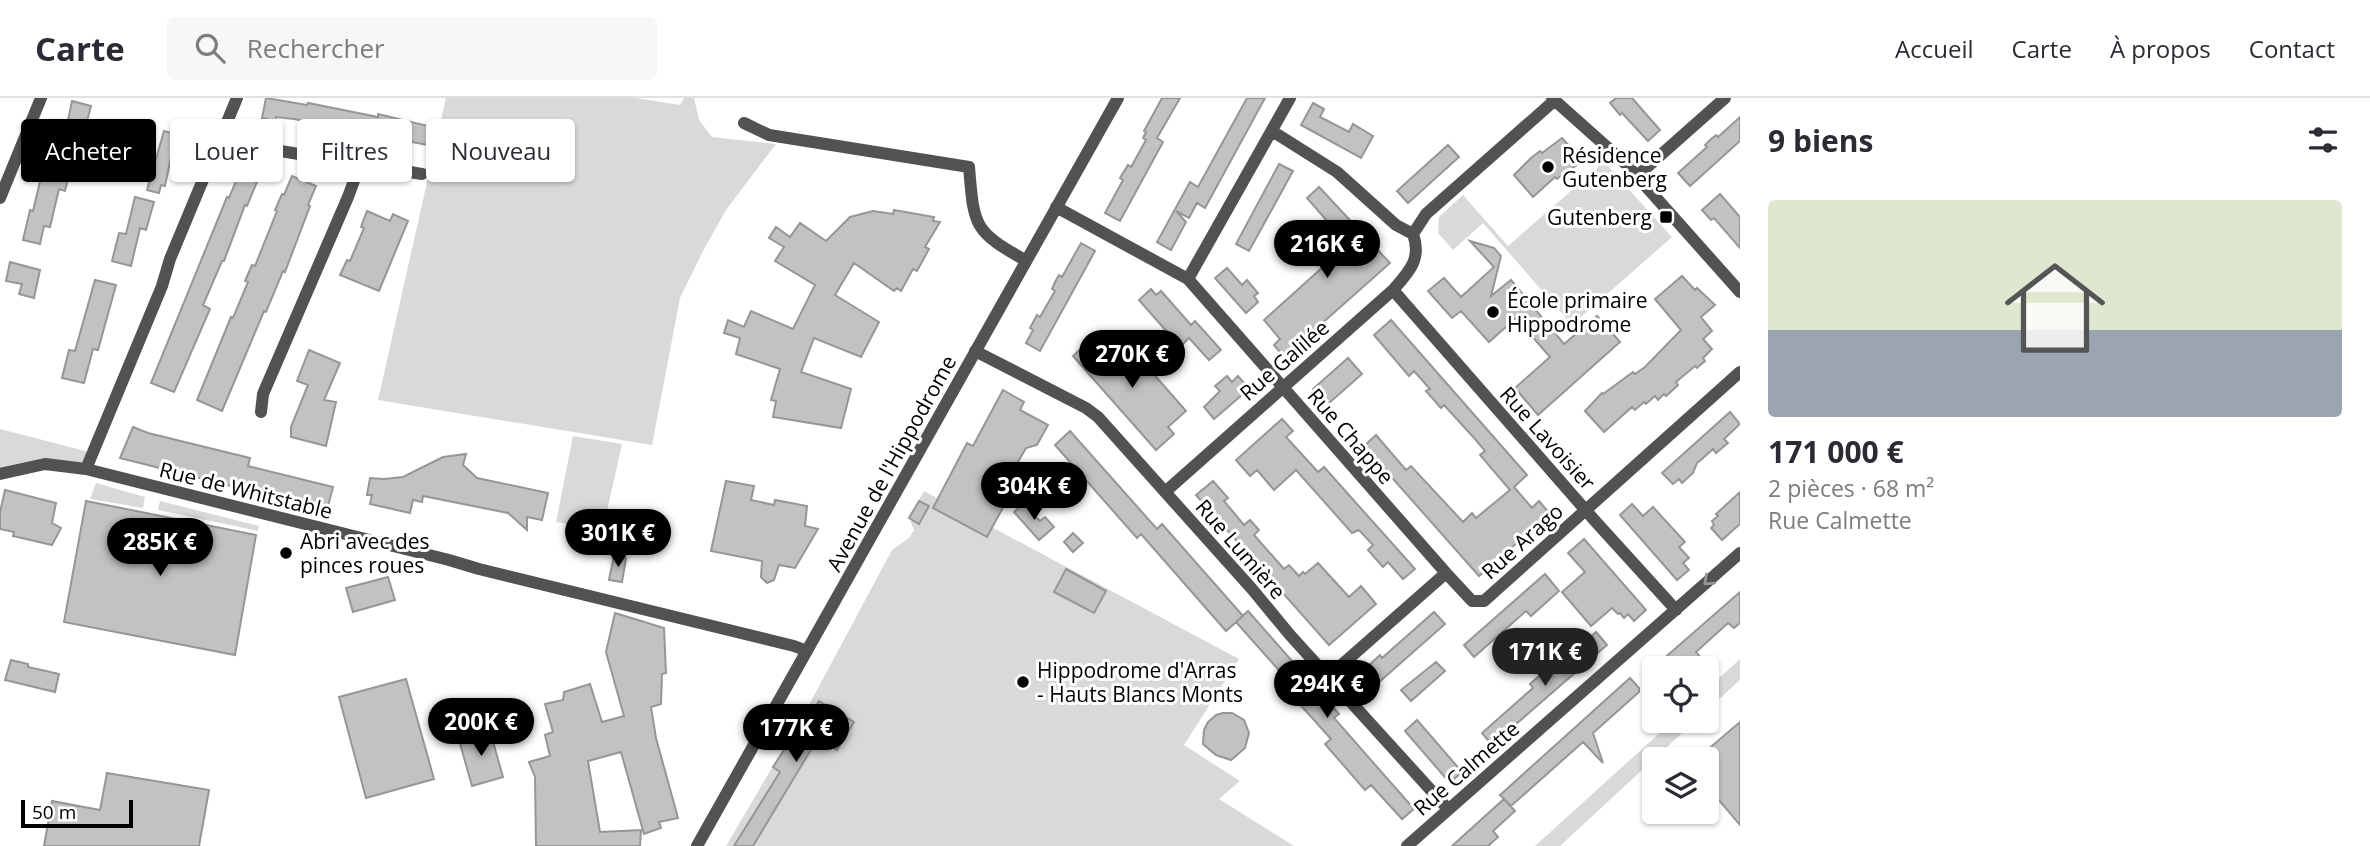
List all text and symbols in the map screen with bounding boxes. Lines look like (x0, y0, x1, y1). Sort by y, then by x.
search box (167, 17, 657, 80)
text: Carte (35, 26, 125, 71)
icon: search (191, 29, 229, 67)
text: Rechercher (247, 30, 385, 66)
text: Accueil (1895, 32, 1974, 65)
text: Carte (2012, 32, 2072, 65)
text: À propos (2110, 32, 2211, 65)
text: Contact (2249, 32, 2335, 65)
chip: Acheter (21, 119, 156, 182)
chip: Louer (170, 119, 283, 182)
chip: Filtres (297, 119, 412, 182)
chip: Nouveau (426, 119, 575, 182)
text: 9 biens (1768, 120, 1873, 161)
icon: filters (2304, 121, 2342, 159)
place label: Résidence Gutenberg (1562, 141, 1667, 193)
marker: Résidence Gutenberg (1540, 159, 1556, 175)
place label: Gutenberg (1547, 203, 1652, 231)
marker: Gutenberg (1658, 209, 1674, 225)
pin: 216K € (1270, 220, 1384, 280)
text: 216K € (1290, 227, 1364, 259)
icon: home (1992, 245, 2118, 371)
place label: École primaire Hippodrome (1507, 286, 1647, 338)
marker: École primaire Hippodrome (1485, 304, 1501, 320)
street label: Rue Galilée (1233, 314, 1335, 406)
pin: 270K € (1075, 330, 1189, 390)
text: 270K € (1095, 337, 1169, 369)
street label: Avenue de l'Hippodrome (820, 350, 962, 576)
street label: Rue Lavoisier (1494, 380, 1602, 496)
street label: Rue Chappe (1302, 382, 1400, 490)
text: 171 000 € (1768, 431, 1904, 472)
street label: Rue de Whitstable (157, 455, 335, 525)
pin: 304K € (977, 462, 1091, 522)
text: 304K € (997, 469, 1071, 501)
text: 2 pièces · 68 m² (1768, 472, 1934, 504)
street label: Rue Lumière (1190, 493, 1292, 605)
street label: Rue Arago (1475, 497, 1569, 585)
text: Rue Calmette (1768, 504, 1912, 536)
pin: 301K € (561, 510, 675, 569)
text: 301K € (581, 516, 655, 548)
pin: 285K € (103, 518, 217, 578)
text: 285K € (123, 525, 197, 557)
place label: Abri avec des pinces roues (300, 527, 430, 579)
marker: Abri avec des pinces roues (278, 545, 294, 561)
one-way arrow (1703, 573, 1716, 586)
pin: 171K € (1488, 628, 1602, 688)
text: 171K € (1508, 635, 1582, 667)
place label: Hippodrome d'Arras - Hauts Blancs Monts (1037, 656, 1243, 708)
map controls (1642, 656, 1719, 824)
button: locate (1642, 656, 1719, 733)
pin: 294K € (1270, 660, 1384, 720)
text: 294K € (1290, 667, 1364, 699)
marker: Hippodrome d'Arras - Hauts Blancs Monts (1015, 674, 1031, 690)
pin: 200K € (424, 698, 538, 758)
pin: 177K € (739, 704, 853, 764)
text: 200K € (444, 705, 518, 737)
text: 177K € (759, 711, 833, 743)
street label: Rue Calmette (1407, 714, 1525, 822)
button: layers (1642, 747, 1719, 824)
scale bar (21, 797, 133, 829)
text: 50 m (32, 799, 76, 825)

